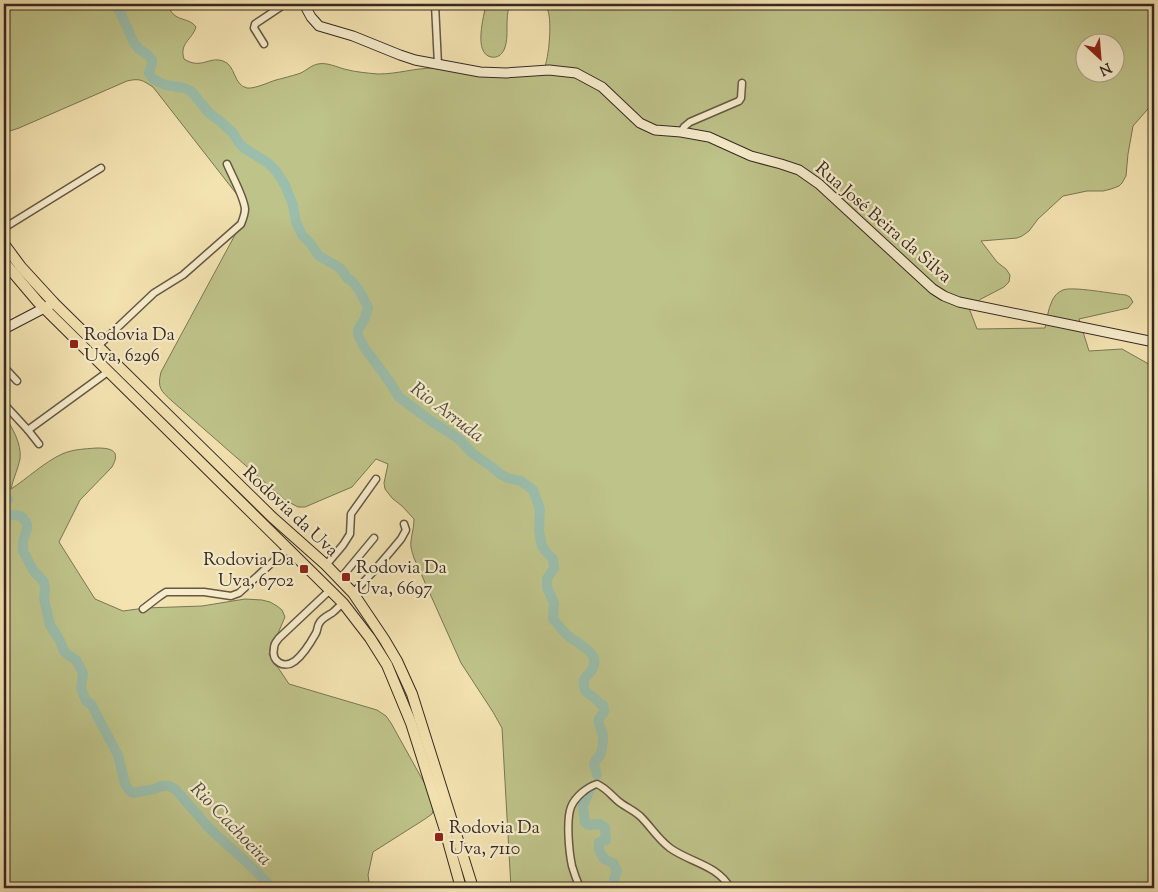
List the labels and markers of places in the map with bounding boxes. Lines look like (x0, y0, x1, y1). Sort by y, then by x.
place label: Rodovia Da Uva, 6296 (84, 323, 175, 370)
marker: Rodovia Da Uva, 6296 (68, 338, 80, 350)
place label: Rodovia Da Uva, 6702 (203, 548, 295, 595)
place label: Rodovia Da Uva, 6697 (356, 556, 447, 603)
marker: Rodovia Da Uva, 6702 (298, 563, 310, 575)
marker: Rodovia Da Uva, 6697 (340, 571, 352, 583)
place label: Rodovia Da Uva, 7110 (449, 816, 540, 863)
marker: Rodovia Da Uva, 7110 (433, 831, 445, 843)

